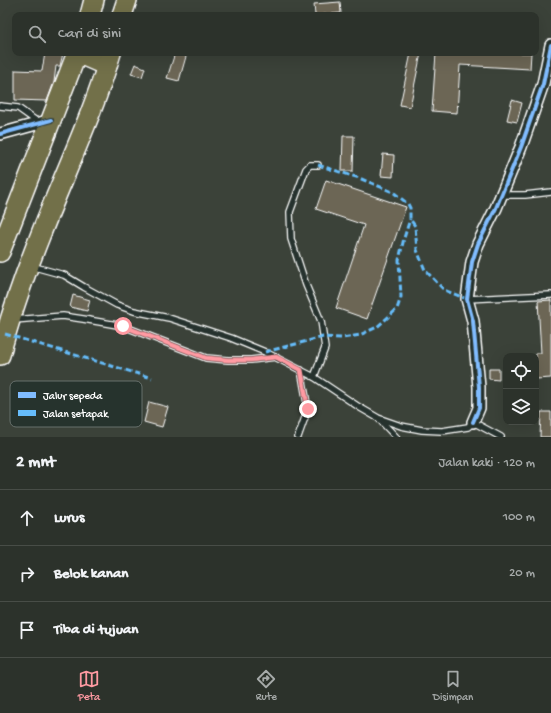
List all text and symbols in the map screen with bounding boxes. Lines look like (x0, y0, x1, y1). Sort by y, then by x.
search box (12, 12, 539, 56)
icon: search (26, 23, 48, 45)
text: Cari di sini (58, 25, 121, 43)
route start (114, 317, 132, 335)
map controls (503, 353, 539, 425)
button: locate (503, 353, 539, 389)
legend (10, 381, 142, 427)
button: layers (503, 389, 539, 425)
text: Jalur sepeda (43, 391, 103, 403)
route end (299, 400, 317, 418)
text: Jalan setapak (43, 409, 109, 421)
text: 2 mnt (16, 453, 55, 473)
text: Jalan kaki · 120 m (438, 456, 535, 471)
icon: ahead (16, 507, 38, 529)
text: Lurus (54, 509, 84, 527)
text: 100 m (503, 510, 535, 525)
icon: right (16, 563, 38, 585)
text: Belok kanan (54, 565, 128, 583)
text: 20 m (509, 566, 535, 581)
icon: arrive (16, 619, 38, 641)
text: Tiba di tujuan (54, 621, 138, 639)
tab: Peta (78, 668, 100, 704)
tab: Rute (255, 668, 277, 704)
tab: Disimpan (433, 668, 473, 704)

